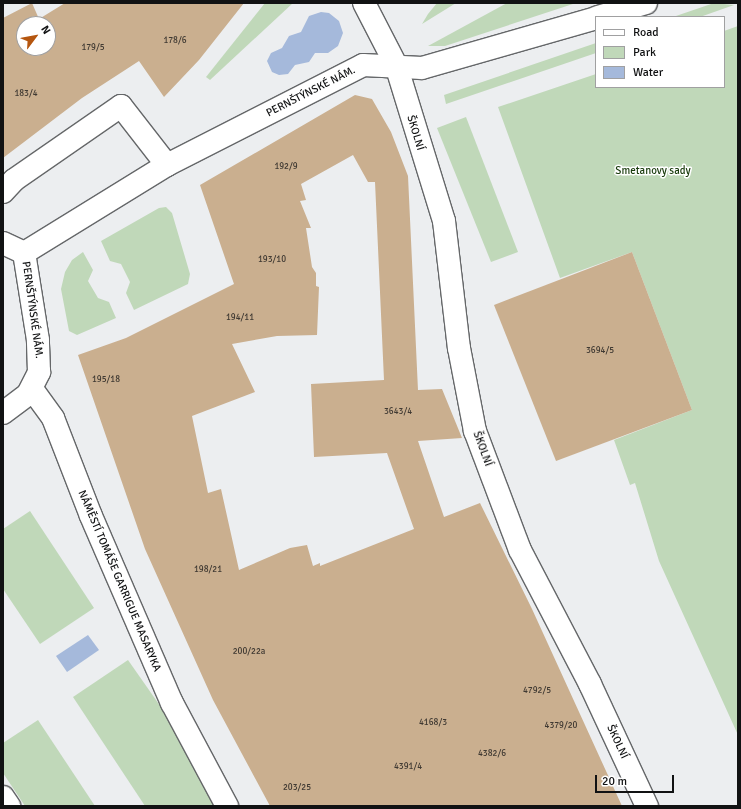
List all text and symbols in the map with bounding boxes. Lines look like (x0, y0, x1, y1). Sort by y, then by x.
north arrow (16, 16, 56, 56)
legend (595, 16, 725, 88)
text: N (38, 23, 53, 37)
text: Road (633, 25, 659, 40)
house number: 178/6 (163, 36, 187, 46)
house number: 179/5 (81, 43, 105, 53)
text: Park (633, 45, 656, 60)
street label: PERNŠTÝNSKÉ NÁM. (264, 64, 358, 120)
text: Water (633, 65, 663, 80)
house number: 183/4 (14, 89, 38, 99)
street label: ŠKOLNÍ (403, 114, 427, 152)
house number: 192/9 (274, 162, 298, 172)
park label: Smetanovy sady (615, 164, 691, 178)
house number: 193/10 (258, 255, 286, 265)
street label: PERNŠTÝNSKÉ NÁM. (19, 261, 45, 359)
house number: 194/11 (226, 313, 254, 323)
house number: 3694/5 (586, 346, 614, 356)
house number: 195/18 (92, 375, 120, 385)
house number: 3643/4 (384, 407, 412, 417)
street label: ŠKOLNÍ (470, 430, 494, 468)
street label: NÁMĚSTÍ TOMÁŠE GARRIGUE MASARYKA (75, 488, 163, 674)
house number: 198/21 (194, 565, 222, 575)
house number: 200/22a (233, 647, 265, 657)
house number: 4792/5 (523, 686, 551, 696)
house number: 4168/3 (419, 718, 447, 728)
house number: 4379/20 (545, 721, 577, 731)
street label: ŠKOLNÍ (603, 723, 631, 761)
house number: 4382/6 (478, 749, 506, 759)
house number: 4391/4 (394, 762, 422, 772)
scale bar (597, 767, 676, 793)
text: 20 m (602, 774, 627, 789)
house number: 203/25 (283, 783, 311, 793)

